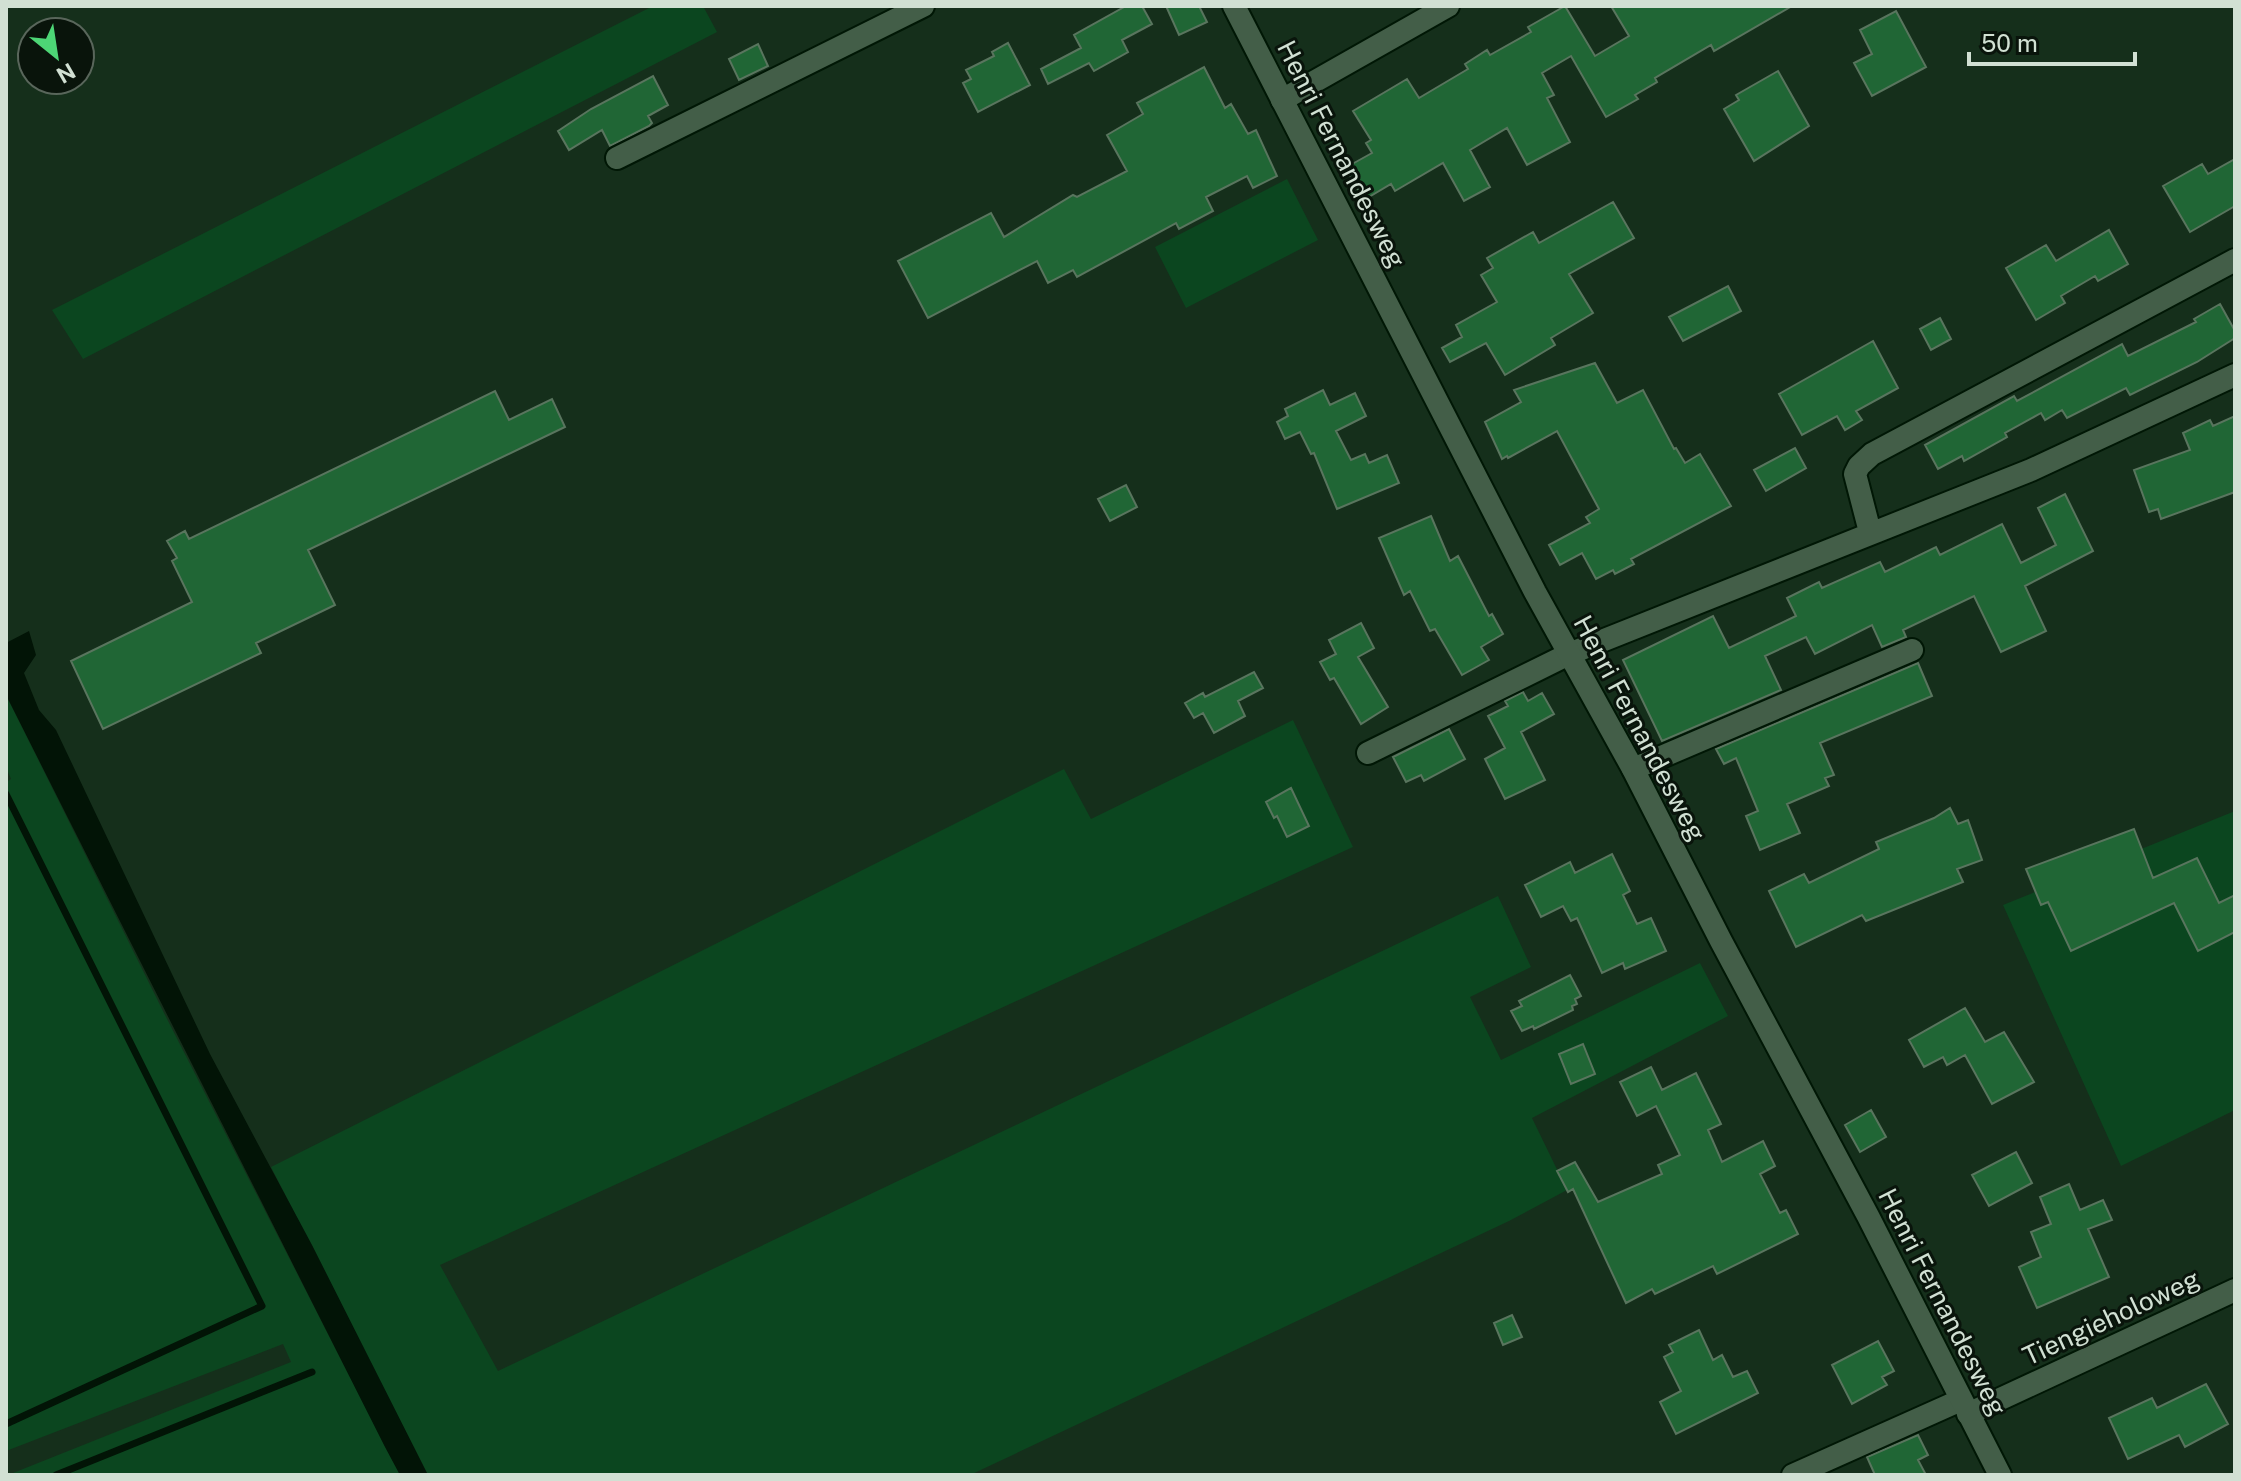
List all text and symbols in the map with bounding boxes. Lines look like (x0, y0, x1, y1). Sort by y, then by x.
north arrow (16, 16, 96, 96)
scale bar (1969, 16, 2135, 66)
text: 50 m (1981, 29, 2038, 57)
street label: Henri Fernandesweg (1271, 35, 1413, 273)
text: N (52, 58, 80, 89)
street label: Henri Fernandesweg (1567, 610, 1713, 846)
street label: Henri Fernandesweg (1872, 1183, 2014, 1421)
street label: Tiengieholoweg (2018, 1263, 2204, 1371)

